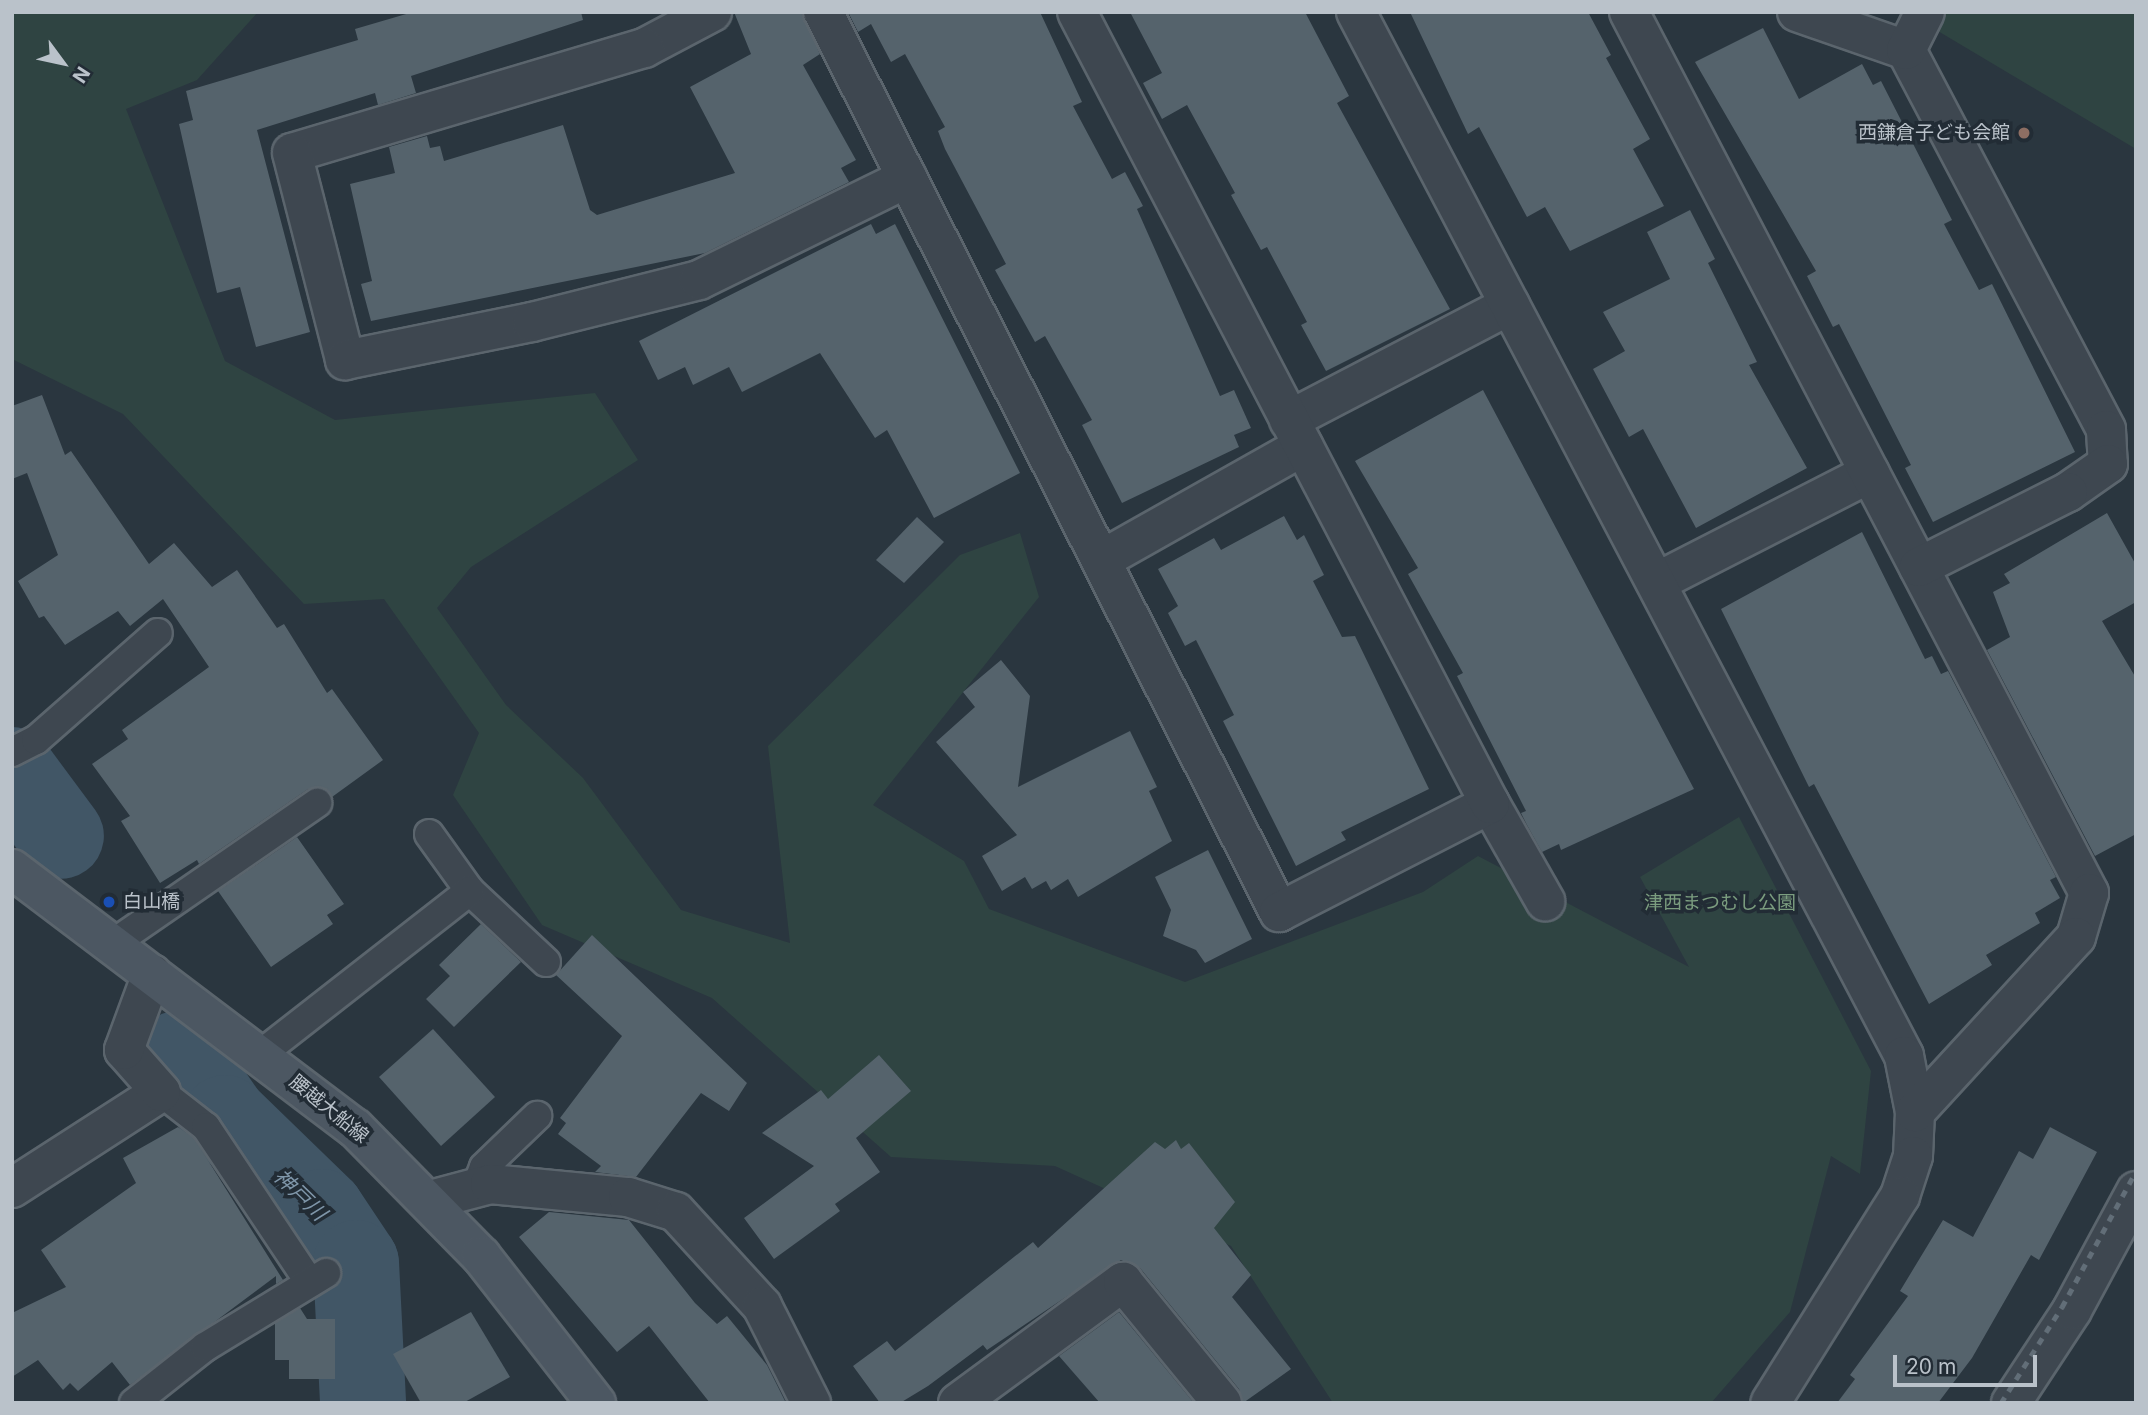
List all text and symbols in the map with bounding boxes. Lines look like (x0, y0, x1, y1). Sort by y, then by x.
north arrow (28, 28, 98, 98)
text: N (67, 62, 95, 87)
place label: 西鎌倉子ども会館 (1858, 122, 2010, 144)
marker: 西鎌倉子ども会館 (2016, 125, 2032, 141)
place label: 白山橋 (123, 891, 180, 913)
park label: 津西まつむし公園 (1644, 892, 1796, 914)
marker: 白山橋 (101, 894, 117, 910)
street label: 腰越大船線 (285, 1070, 373, 1148)
water label: 神戸川 (269, 1164, 331, 1226)
scale bar (1896, 1342, 2039, 1386)
text: 20 m (1906, 1354, 1956, 1379)

